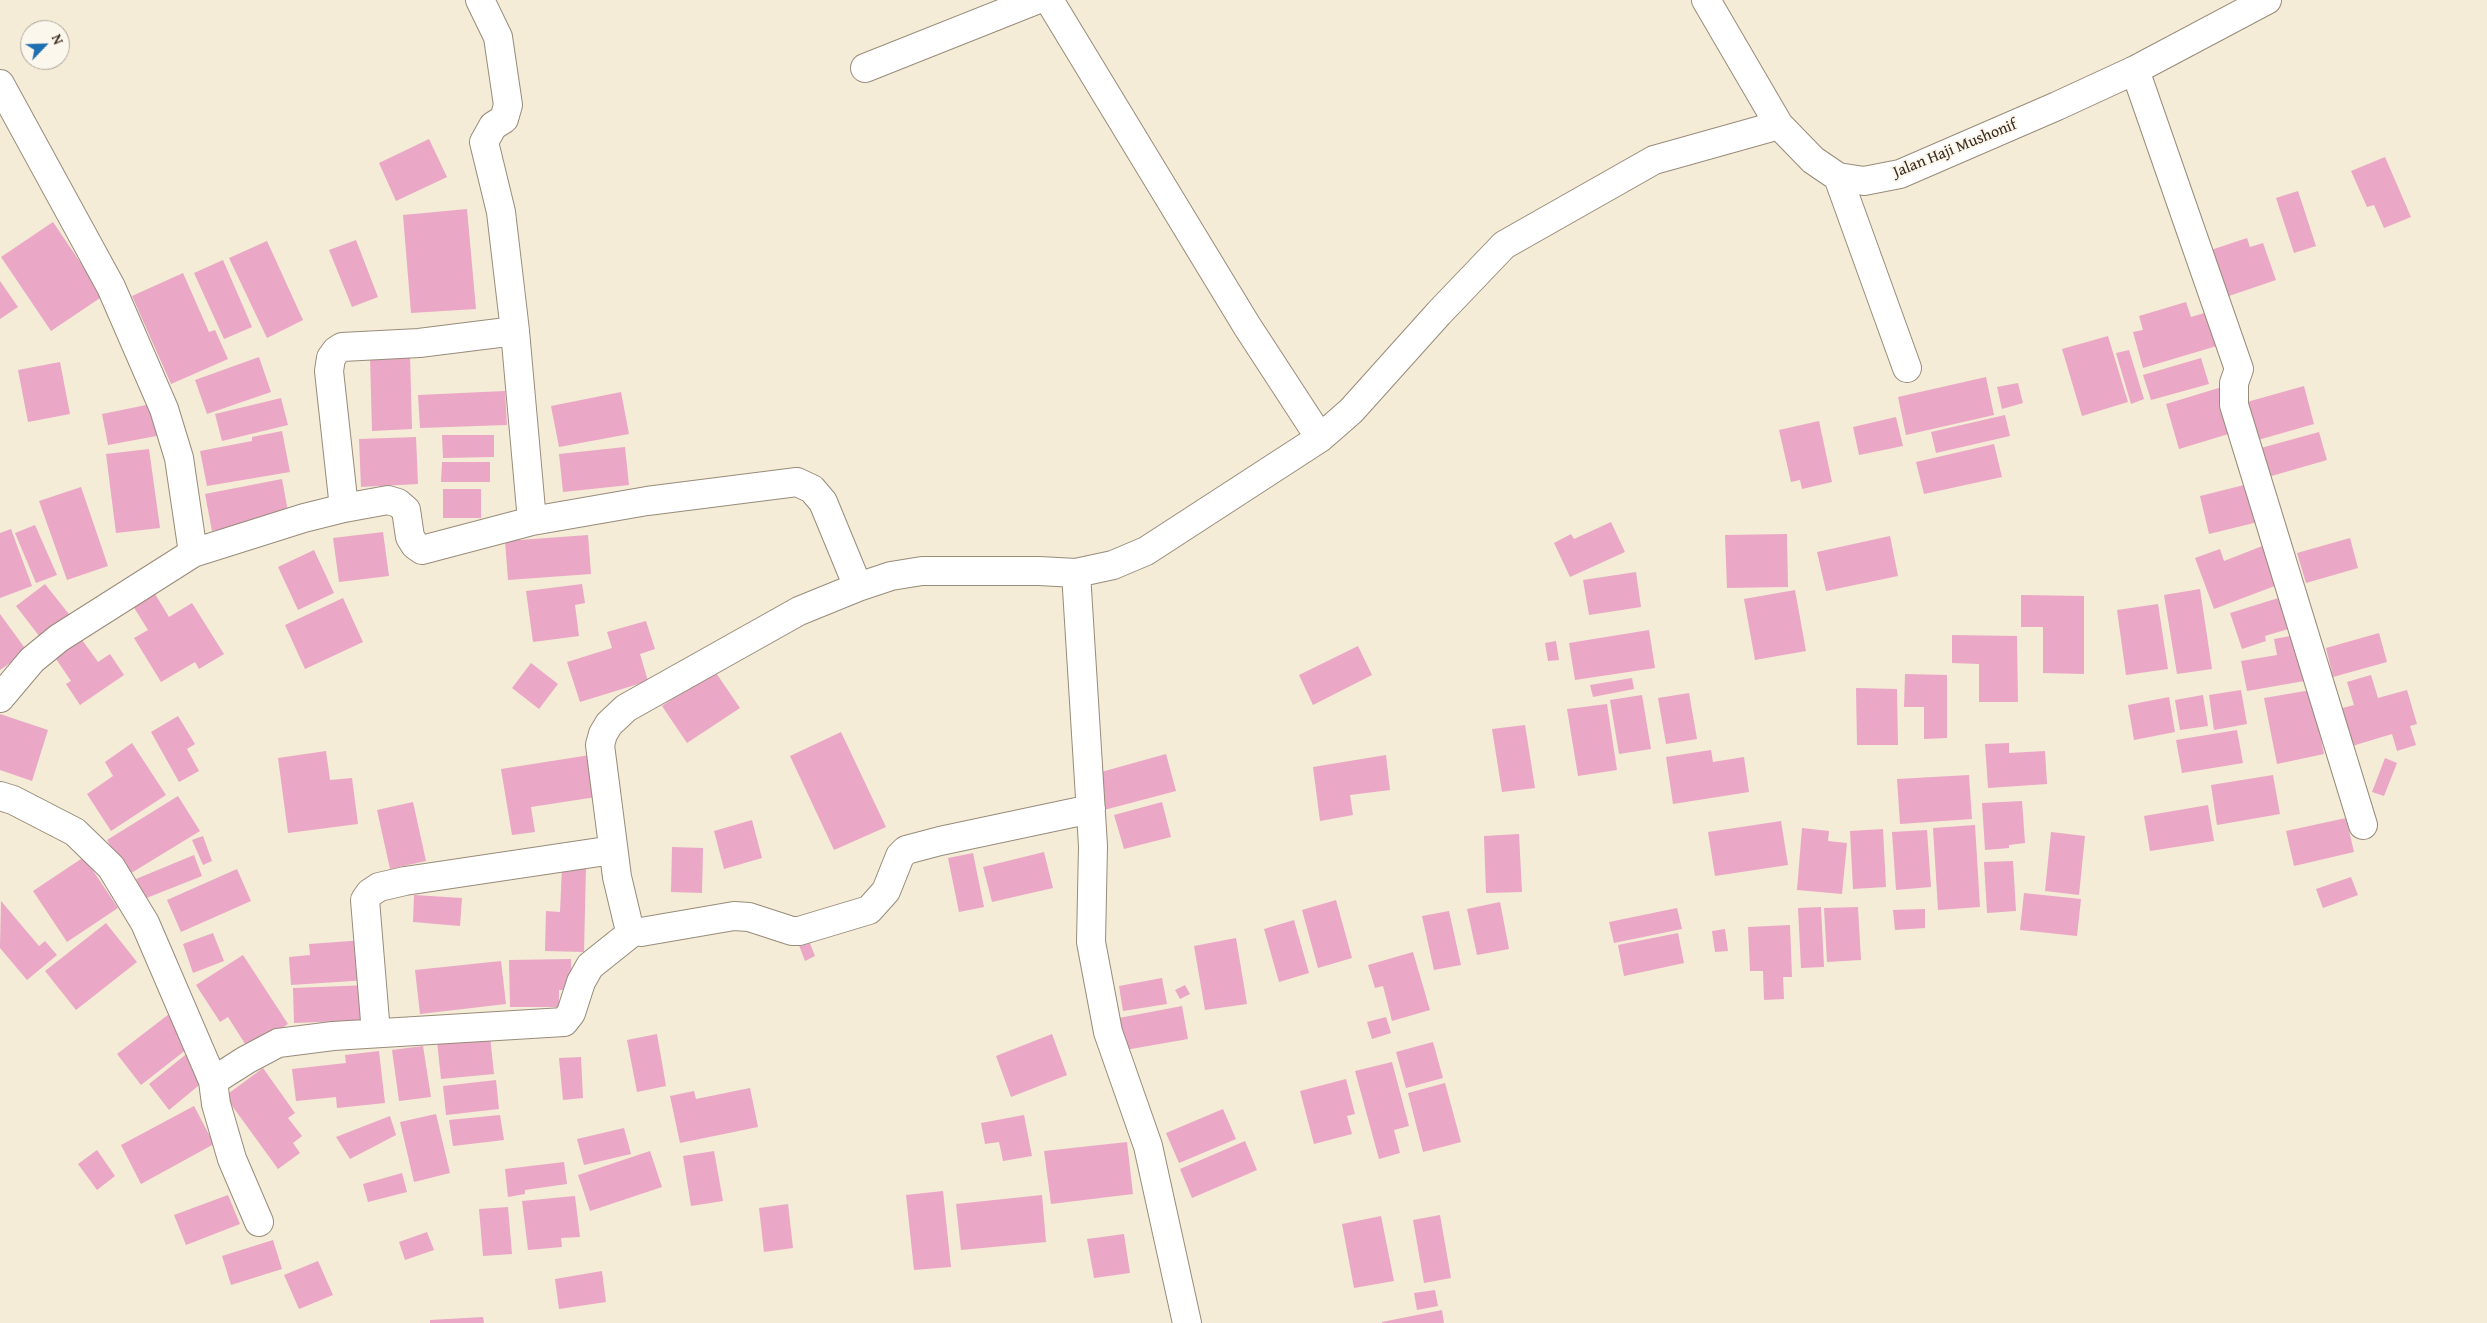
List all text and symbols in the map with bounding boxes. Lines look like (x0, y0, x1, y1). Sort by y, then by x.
north arrow (20, 20, 70, 70)
text: N (47, 31, 69, 48)
street label: Jalan Haji Mushonif (1890, 115, 2020, 183)

